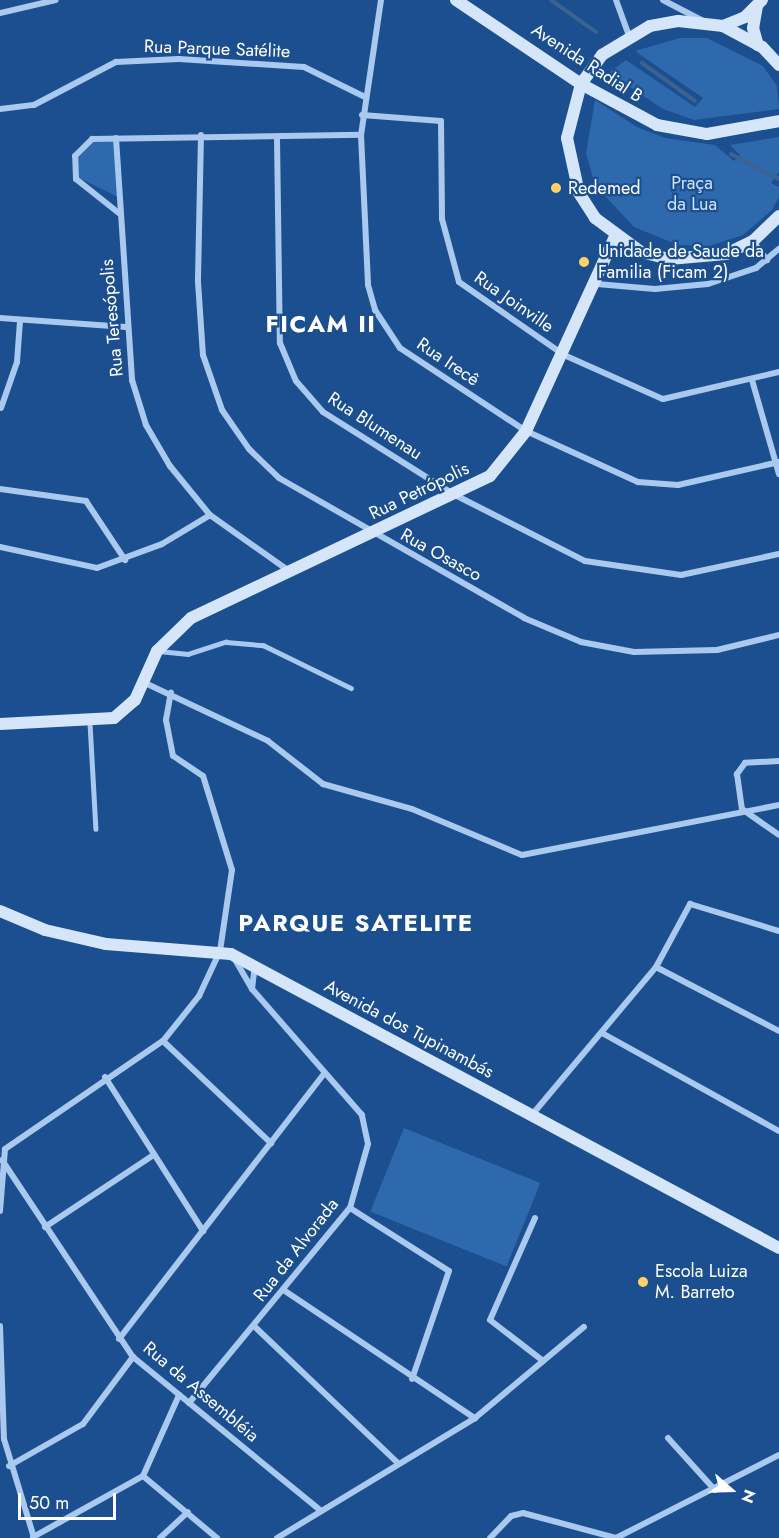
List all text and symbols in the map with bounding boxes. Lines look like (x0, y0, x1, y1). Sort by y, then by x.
street label: Avenida Radial B (527, 19, 647, 107)
street label: Rua Parque Satélite (143, 36, 291, 62)
park label: Praça da Lua (667, 173, 717, 216)
place label: Redemed (568, 177, 640, 199)
marker: Redemed (549, 181, 563, 195)
place label: Unidade de Saude da Familia (Ficam 2) (598, 241, 764, 284)
marker: Unidade de Saude da Familia (Ficam 2) (575, 253, 593, 271)
street label: Rua Teresópolis (96, 258, 128, 378)
street label: Rua Joinville (470, 267, 558, 337)
district label: FICAM II (266, 310, 376, 338)
street label: Rua Irecê (413, 333, 483, 391)
street label: Rua Blumenau (324, 388, 426, 464)
street label: Rua Petrópolis (366, 458, 472, 524)
street label: Rua Osasco (397, 524, 485, 586)
district label: PARQUE SATELITE (238, 909, 474, 937)
street label: Avenida dos Tupinambás (321, 975, 497, 1083)
street label: Rua da Alvorada (249, 1194, 343, 1306)
place label: Escola Luiza M. Barreto (655, 1261, 748, 1304)
marker: Escola Luiza M. Barreto (636, 1275, 650, 1289)
street label: Rua da Assembléia (139, 1337, 263, 1447)
north arrow (701, 1460, 761, 1520)
scale bar (21, 1481, 118, 1519)
text: N (735, 1486, 761, 1506)
text: 50 m (29, 1490, 69, 1516)

